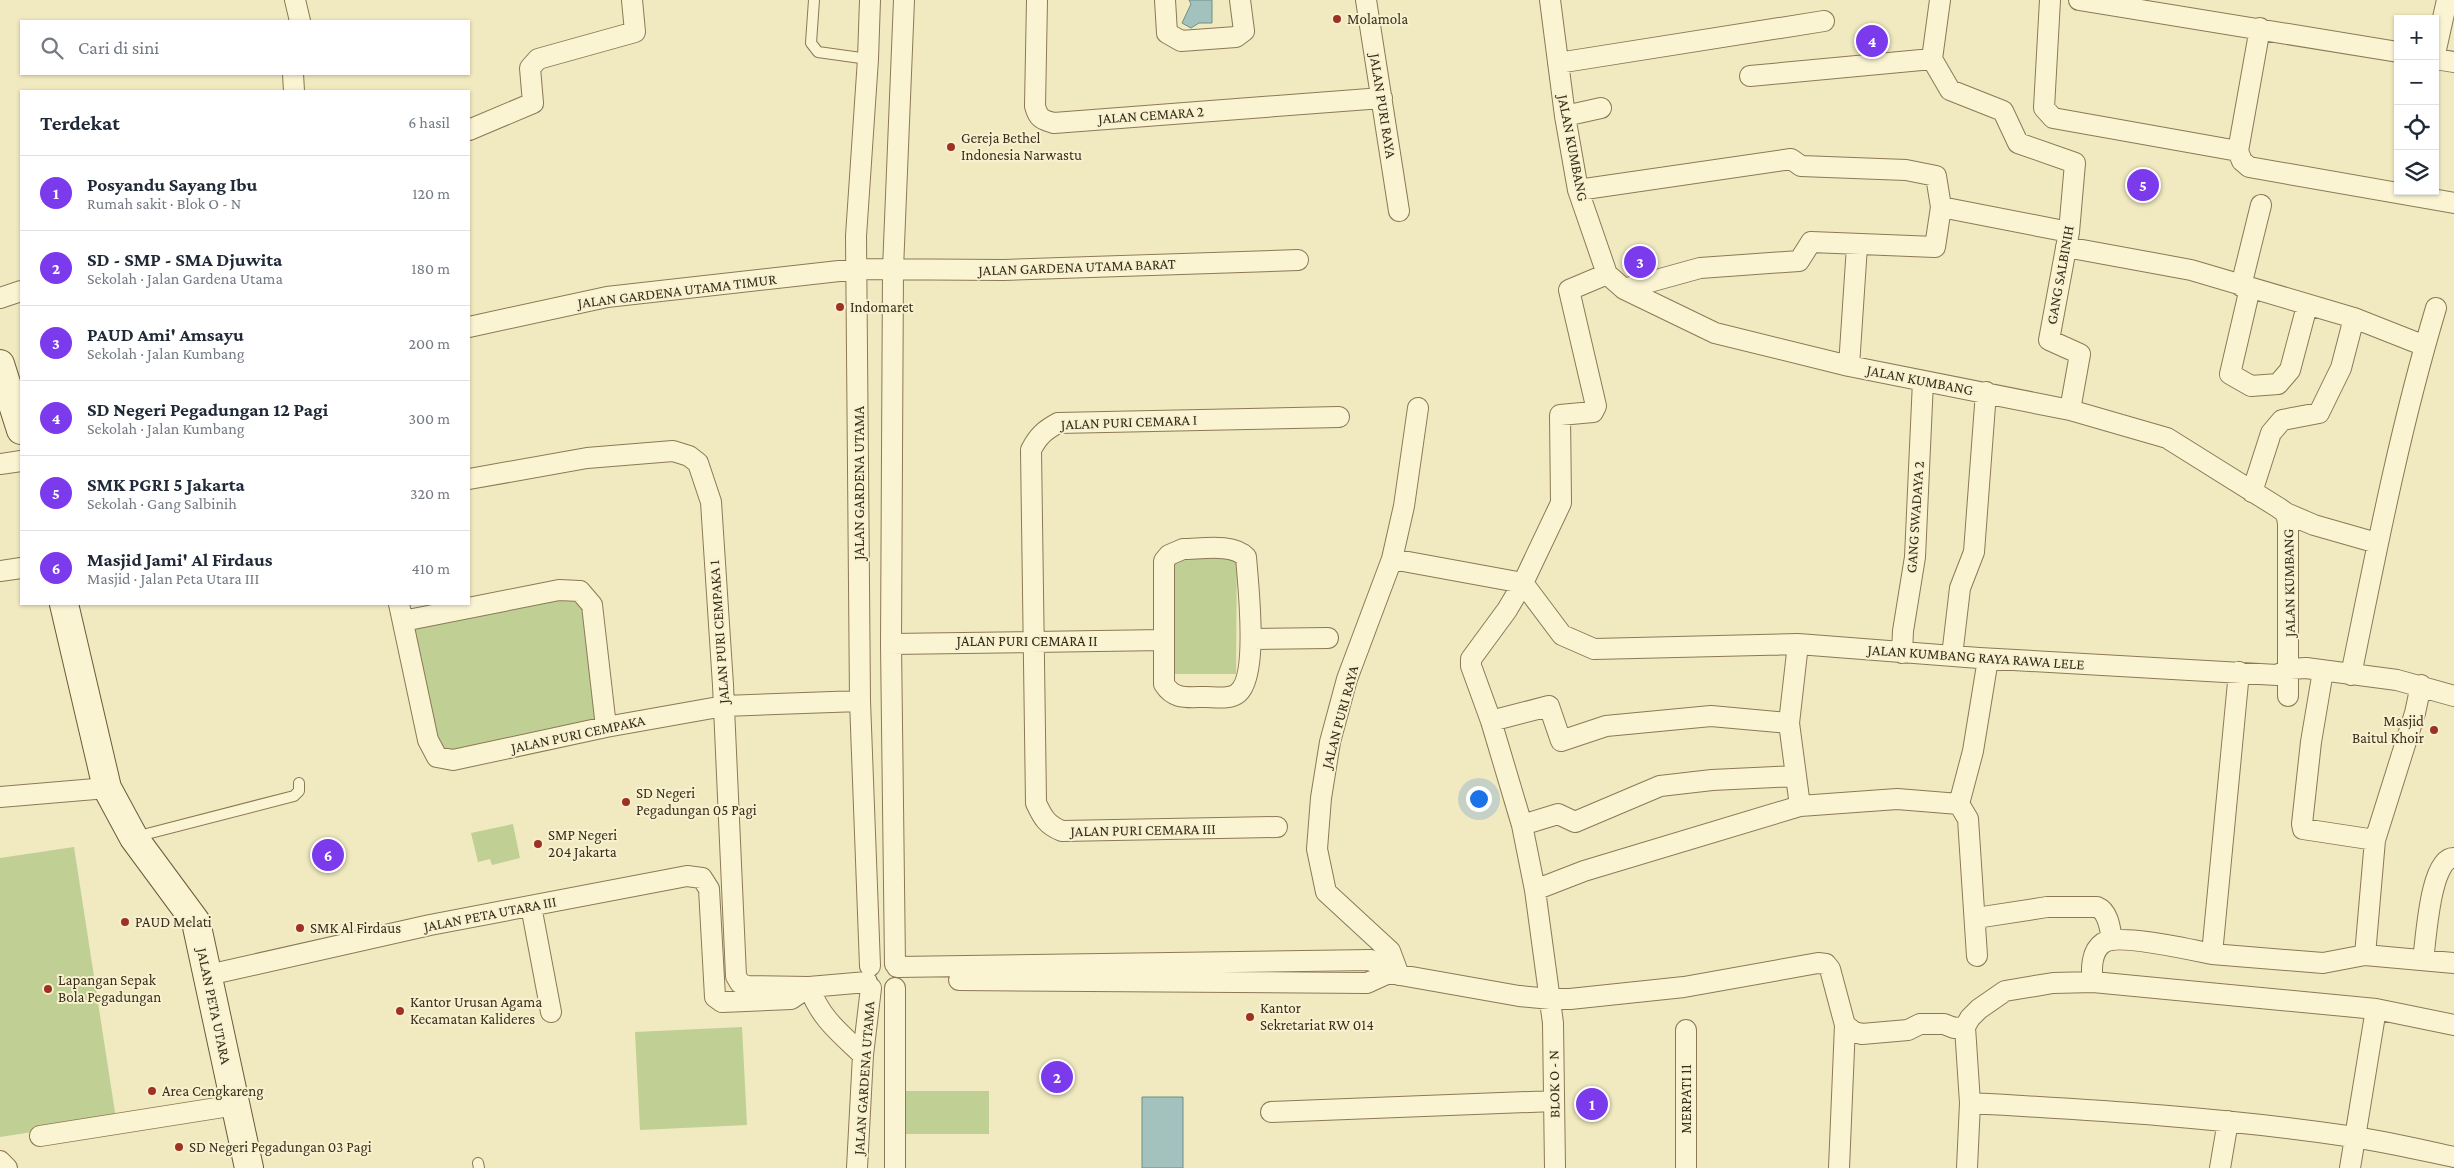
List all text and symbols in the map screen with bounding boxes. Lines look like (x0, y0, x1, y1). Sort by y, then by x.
place label: Molamola (1347, 11, 1408, 27)
marker: Molamola (1331, 13, 1343, 25)
map controls (2394, 15, 2439, 195)
button: + (2394, 15, 2439, 60)
search box (20, 20, 470, 75)
pin: 4 (1856, 22, 1888, 60)
icon: search (38, 34, 66, 62)
text: Cari di sini (78, 37, 159, 58)
street label: JALAN PURI RAYA (1365, 50, 1399, 160)
button: − (2394, 60, 2439, 105)
street label: JALAN KUMBANG (1553, 91, 1591, 203)
street label: JALAN CEMARA 2 (1096, 103, 1205, 128)
button: locate (2394, 105, 2439, 150)
text: Terdekat (40, 111, 120, 135)
text: 6 hasil (408, 114, 450, 131)
place label: Gereja Bethel Indonesia Narwastu (961, 130, 1082, 163)
marker: Gereja Bethel Indonesia Narwastu (945, 141, 957, 153)
button: layers (2394, 150, 2439, 195)
pin: 5 (2127, 166, 2159, 204)
text: Posyandu Sayang Ibu (87, 174, 257, 195)
text: 1 (53, 185, 59, 202)
text: 120 m (412, 185, 450, 202)
text: Rumah sakit · Blok O - N (87, 195, 241, 212)
street label: GANG SALBINIH (2043, 224, 2077, 326)
pin: 3 (1624, 243, 1656, 281)
text: SD - SMP - SMA Djuwita (87, 249, 282, 270)
street label: JALAN GARDENA UTAMA BARAT (976, 256, 1176, 280)
text: 2 (52, 260, 60, 277)
text: 180 m (411, 260, 450, 277)
text: Sekolah · Jalan Gardena Utama (87, 270, 283, 287)
street label: JALAN GARDENA UTAMA TIMUR (575, 271, 778, 312)
place label: Indomaret (850, 299, 915, 315)
marker: Indomaret (834, 301, 846, 313)
text: PAUD Ami' Amsayu (87, 324, 244, 345)
text: 3 (52, 335, 60, 352)
text: 200 m (408, 335, 450, 352)
text: Sekolah · Jalan Kumbang (87, 345, 245, 362)
street label: JALAN KUMBANG (1863, 361, 1975, 399)
text: SD Negeri Pegadungan 12 Pagi (87, 399, 328, 420)
street label: JALAN GARDENA UTAMA (851, 405, 868, 562)
text: 4 (52, 410, 60, 427)
text: 300 m (408, 410, 450, 427)
street label: JALAN PURI CEMARA I (1059, 412, 1197, 433)
text: Sekolah · Jalan Kumbang (87, 420, 245, 437)
street label: GANG SWADAYA 2 (1903, 460, 1927, 574)
text: SMK PGRI 5 Jakarta (87, 474, 245, 495)
text: 5 (52, 485, 60, 502)
text: 320 m (410, 485, 450, 502)
text: Sekolah · Gang Salbinih (87, 495, 237, 512)
street label: JALAN KUMBANG (2280, 529, 2299, 639)
text: Masjid Jami' Al Firdaus (87, 549, 272, 570)
street label: JALAN PURI CEMPAKA 1 (706, 559, 733, 707)
text: 6 (52, 560, 60, 577)
text: 410 m (412, 560, 450, 577)
text: Masjid · Jalan Peta Utara III (87, 570, 259, 587)
street label: JALAN PURI CEMARA II (955, 633, 1097, 650)
street label: JALAN KUMBANG RAYA RAWA LELE (1865, 641, 2085, 674)
street label: JALAN PURI RAYA (1318, 663, 1363, 773)
street label: JALAN PURI CEMPAKA (508, 712, 647, 757)
place label: Masjid Baitul Khoir (2352, 713, 2425, 746)
marker: Masjid Baitul Khoir (2428, 724, 2440, 736)
place label: SD Negeri Pegadungan 05 Pagi (636, 785, 757, 819)
your location (1466, 786, 1492, 812)
marker: SD Negeri Pegadungan 05 Pagi (620, 796, 632, 808)
street label: JALAN PURI CEMARA III (1068, 821, 1216, 840)
place label: SMP Negeri 204 Jakarta (548, 827, 617, 861)
pin: 6 (312, 836, 344, 874)
marker: SMP Negeri 204 Jakarta (532, 838, 544, 850)
street label: JALAN PETA UTARA III (420, 893, 558, 936)
place label: PAUD Melati (135, 914, 212, 930)
marker: PAUD Melati (119, 916, 131, 928)
place label: SMK Al Firdaus (310, 920, 401, 936)
marker: SMK Al Firdaus (294, 922, 306, 934)
street label: JALAN PETA UTARA (192, 944, 234, 1066)
place label: Lapangan Sepak Bola Pegadungan (58, 972, 161, 1006)
marker: Lapangan Sepak Bola Pegadungan (42, 983, 54, 995)
place label: Kantor Urusan Agama Kecamatan Kalideres (410, 994, 542, 1027)
street label: JALAN GARDENA UTAMA (851, 1000, 878, 1158)
place label: Kantor Sekretariat RW 014 (1260, 1000, 1374, 1033)
marker: Kantor Urusan Agama Kecamatan Kalideres (394, 1005, 406, 1017)
marker: Kantor Sekretariat RW 014 (1244, 1011, 1256, 1023)
street label: BLOK O - N (1545, 1050, 1563, 1118)
pin: 2 (1041, 1058, 1073, 1096)
street label: MERPATI 11 (1678, 1064, 1694, 1134)
place label: Area Cengkareng (162, 1083, 264, 1100)
marker: Area Cengkareng (146, 1085, 158, 1097)
pin: 1 (1576, 1085, 1608, 1123)
place label: SD Negeri Pegadungan 03 Pagi (189, 1139, 372, 1156)
marker: SD Negeri Pegadungan 03 Pagi (173, 1141, 185, 1153)

